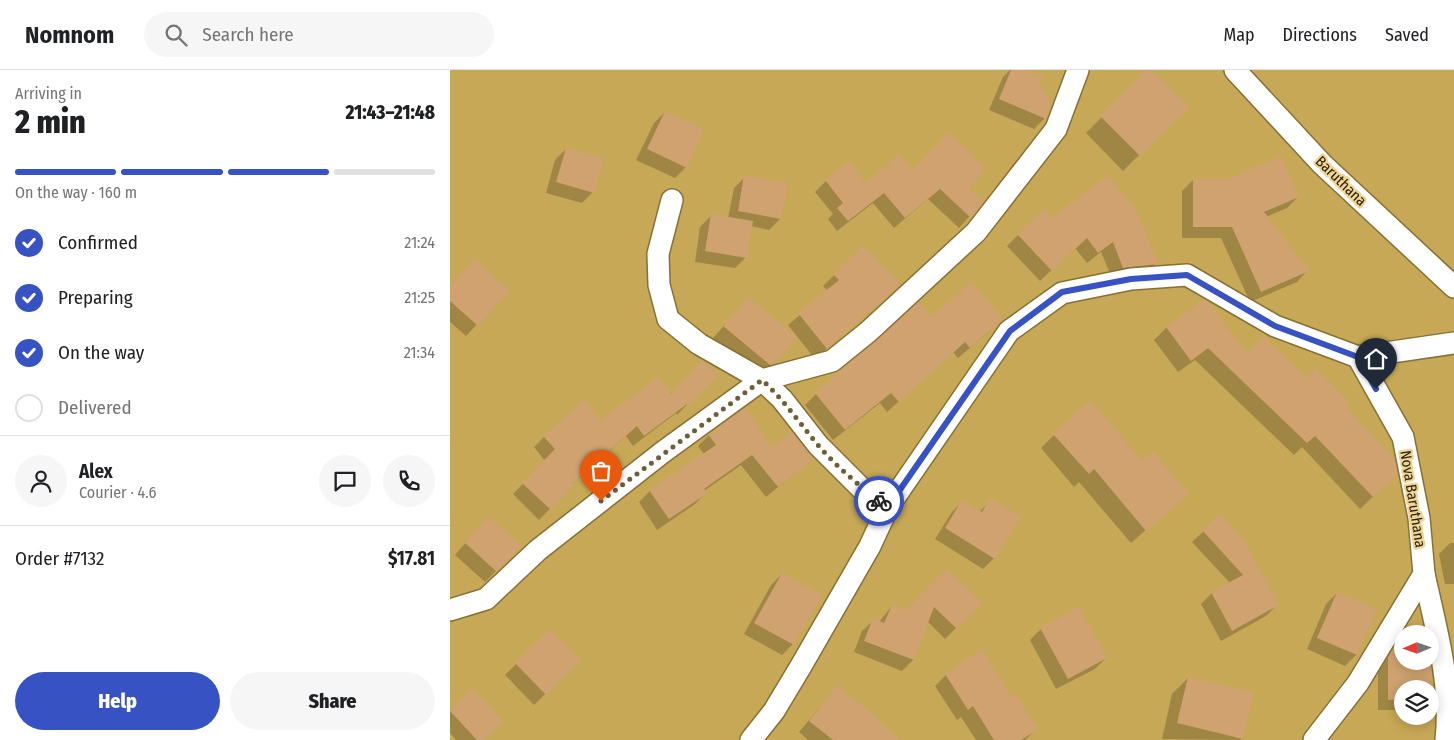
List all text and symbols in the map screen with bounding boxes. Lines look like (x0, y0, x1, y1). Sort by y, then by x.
search box (144, 12, 494, 57)
text: Nomnom (25, 21, 114, 49)
icon: search (162, 21, 190, 49)
text: Search here (202, 23, 294, 46)
text: Map (1223, 24, 1255, 46)
text: Directions (1283, 24, 1357, 46)
text: Saved (1385, 24, 1429, 46)
text: Arriving in (15, 84, 82, 103)
text: 21:43–21:48 (345, 101, 435, 124)
text: 2 min (15, 103, 86, 141)
street label: Baruthana (1312, 152, 1370, 210)
text: On the way · 160 m (15, 183, 137, 202)
icon: check (15, 229, 43, 257)
text: Confirmed (58, 231, 138, 254)
text: 21:24 (404, 233, 435, 252)
icon: check (15, 284, 43, 312)
text: Preparing (58, 286, 133, 309)
text: 21:25 (404, 288, 435, 307)
pin (1355, 338, 1397, 389)
icon: check (15, 339, 43, 367)
text: On the way (58, 341, 144, 364)
text: 21:34 (404, 343, 435, 362)
icon: home (1362, 345, 1390, 373)
text: Delivered (58, 396, 132, 419)
street label: Nova Baruthana (1396, 449, 1430, 549)
pin (580, 450, 622, 501)
button: person (15, 455, 67, 507)
button: chat (319, 455, 371, 507)
button: phone (383, 455, 435, 507)
icon: bag (587, 457, 615, 485)
text: Alex (79, 460, 113, 483)
courier (854, 476, 904, 526)
text: Courier · 4.6 (79, 483, 157, 502)
icon: bike (865, 487, 893, 515)
text: Order #7132 (15, 547, 104, 570)
text: $17.81 (388, 547, 435, 570)
north arrow (1394, 625, 1439, 670)
map controls (1394, 625, 1439, 725)
button: Help (15, 672, 220, 730)
button: Share (230, 672, 435, 730)
button: layers (1394, 680, 1439, 725)

